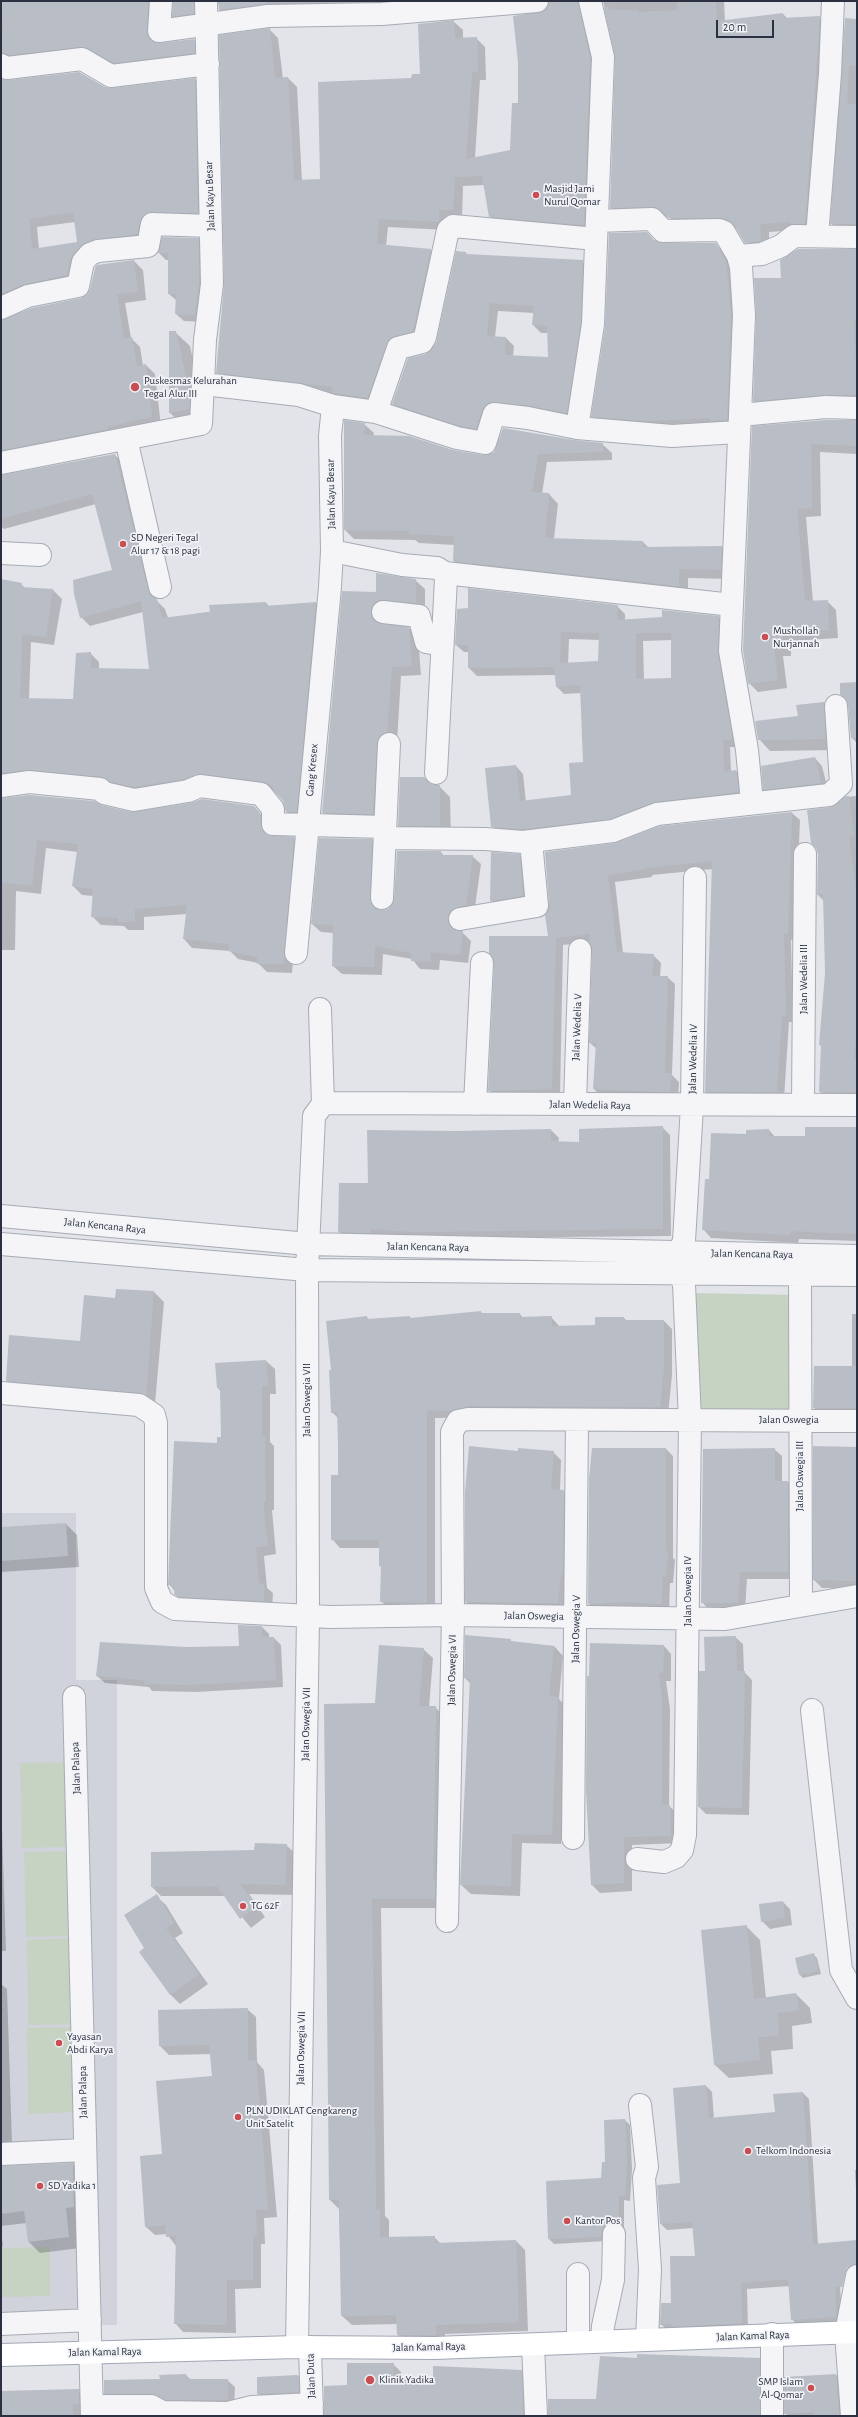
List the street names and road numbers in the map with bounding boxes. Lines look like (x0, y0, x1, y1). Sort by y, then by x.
street label: Jalan Kayu Besar (202, 161, 218, 231)
street label: Jalan Kayu Besar (324, 459, 338, 529)
street label: Gang Kresex (303, 743, 321, 797)
street label: Jalan Wedelia III (797, 944, 811, 1014)
street label: Jalan Wedelia V (569, 993, 585, 1061)
street label: Jalan Wedelia IV (686, 1024, 700, 1094)
street label: Jalan Wedelia Raya (549, 1098, 631, 1112)
street label: Jalan Kencana Raya (64, 1215, 146, 1237)
street label: Jalan Kencana Raya (387, 1240, 469, 1254)
street label: Jalan Kencana Raya (711, 1247, 793, 1261)
street label: Jalan Oswegia VII (300, 1363, 314, 1437)
street label: Jalan Oswegia (759, 1413, 819, 1427)
street label: Jalan Oswegia III (793, 1441, 807, 1511)
street label: Jalan Oswegia IV (681, 1556, 695, 1626)
street label: Jalan Oswegia V (569, 1595, 583, 1663)
street label: Jalan Oswegia (504, 1609, 564, 1623)
street label: Jalan Oswegia VI (445, 1634, 459, 1706)
street label: Jalan Oswegia VII (299, 1687, 313, 1761)
street label: Jalan Palapa (68, 1742, 84, 1794)
street label: Jalan Oswegia VII (294, 2011, 308, 2085)
street label: Jalan Palapa (76, 2066, 90, 2118)
street label: Jalan Kamal Raya (716, 2328, 790, 2344)
street label: Jalan Kamal Raya (392, 2340, 466, 2354)
street label: Jalan Kamal Raya (68, 2345, 142, 2359)
street label: Jalan Duta (304, 2353, 318, 2399)

